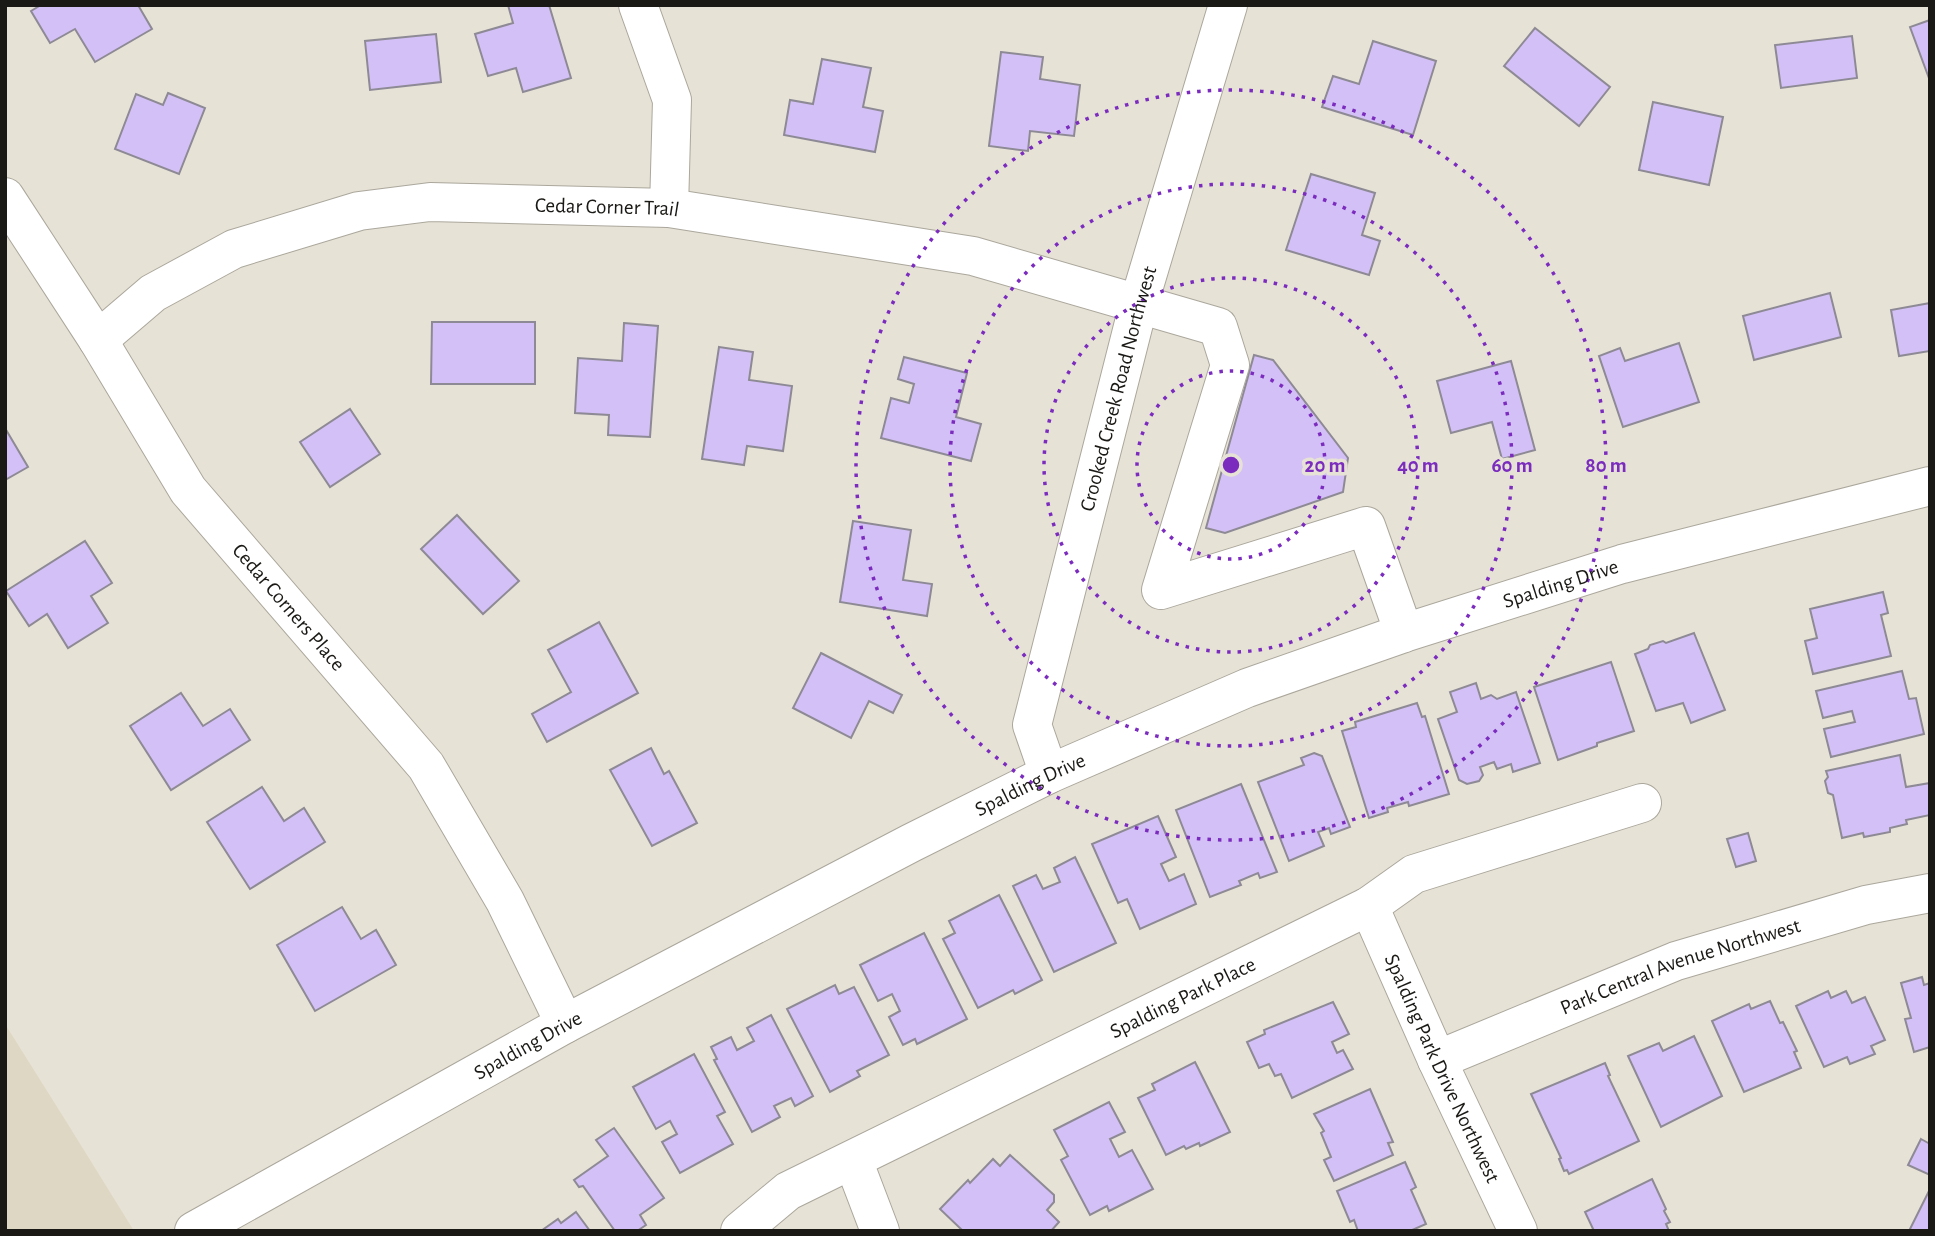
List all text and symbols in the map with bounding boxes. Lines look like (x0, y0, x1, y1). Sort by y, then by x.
street label: Cedar Corner Trail (535, 195, 681, 220)
street label: Crooked Creek Road Northwest (1077, 264, 1160, 513)
centre of rings (1219, 453, 1243, 477)
text: 20 m (1305, 455, 1345, 476)
text: 40 m (1397, 455, 1439, 476)
text: 60 m (1491, 455, 1533, 476)
text: 80 m (1585, 455, 1627, 476)
street label: Cedar Corners Place (228, 540, 349, 675)
street label: Spalding Drive (1500, 556, 1621, 612)
street label: Spalding Drive (972, 750, 1088, 820)
street label: Park Central Avenue Northwest (1557, 915, 1803, 1019)
street label: Spalding Park Drive Northwest (1381, 951, 1504, 1186)
street label: Spalding Park Place (1107, 953, 1259, 1042)
street label: Spalding Drive (470, 1007, 585, 1084)

